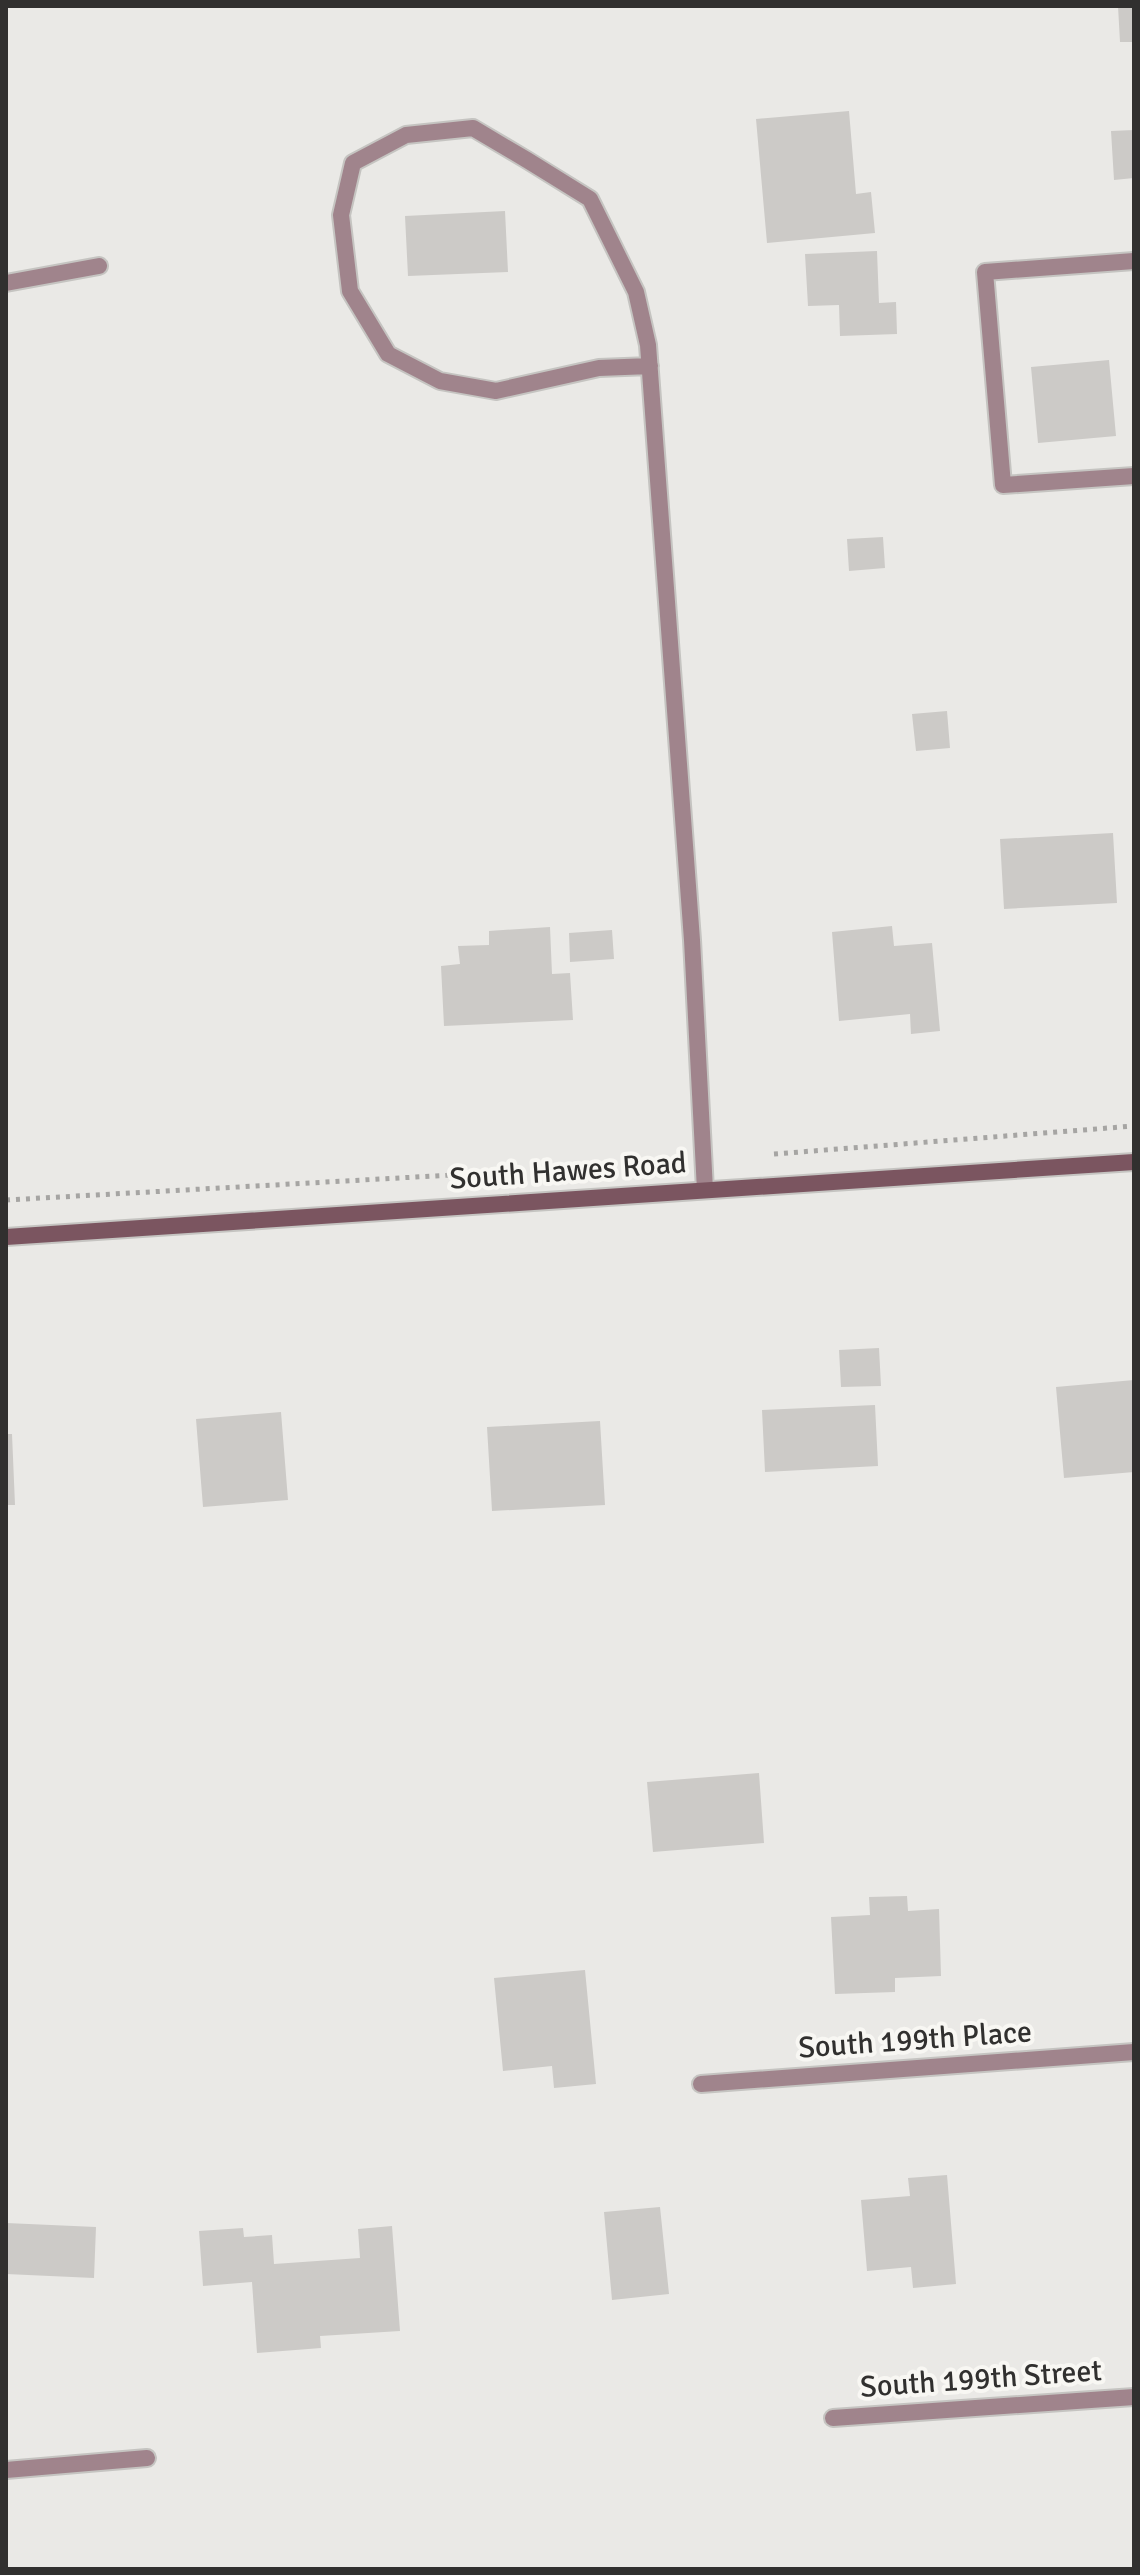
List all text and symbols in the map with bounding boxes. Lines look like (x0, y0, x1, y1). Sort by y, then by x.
street label: South Hawes Road (448, 1144, 688, 1198)
street label: South 199th Place (797, 2013, 1033, 2067)
street label: South 199th Street (859, 2352, 1103, 2406)

